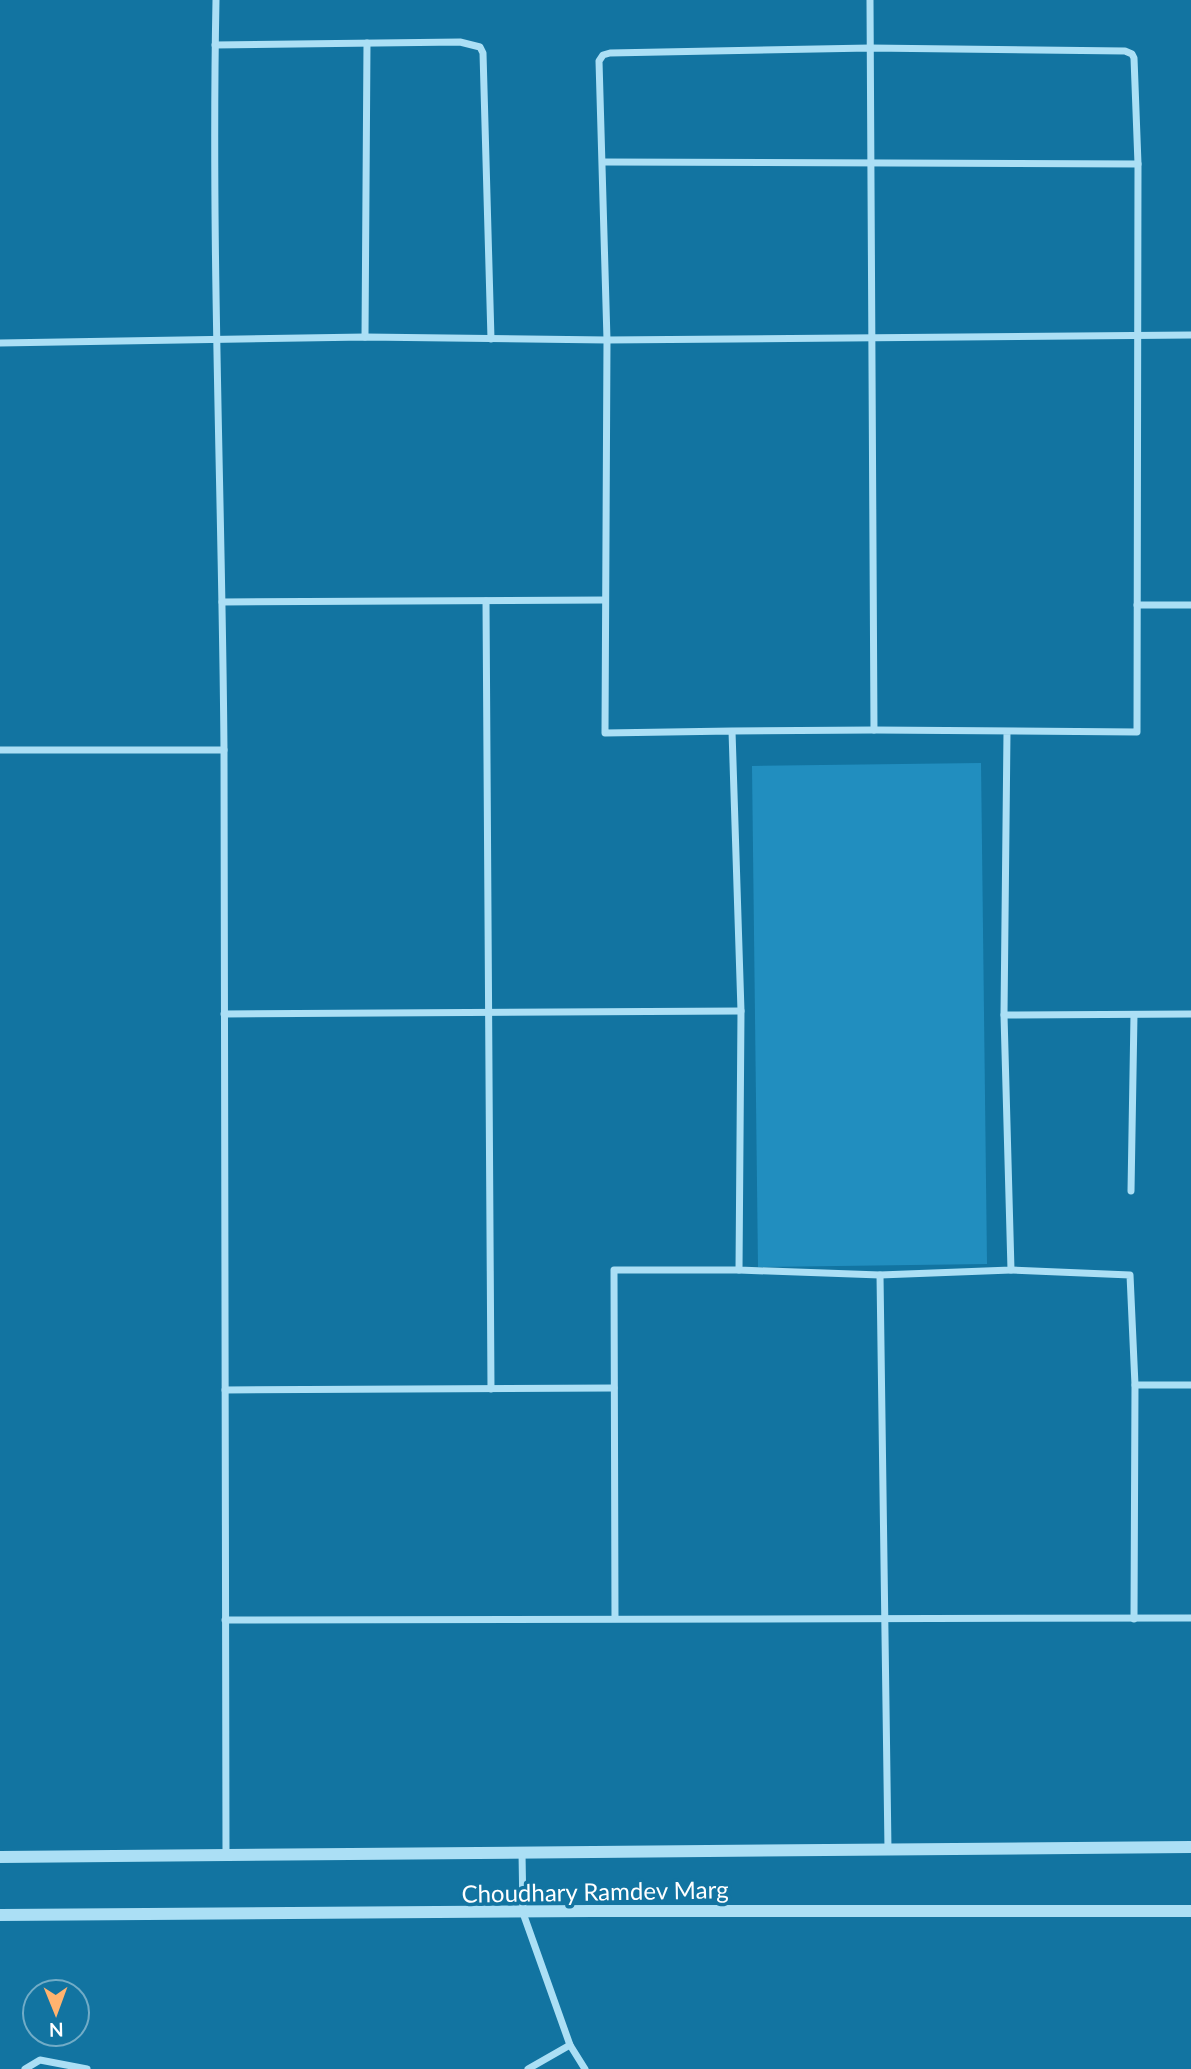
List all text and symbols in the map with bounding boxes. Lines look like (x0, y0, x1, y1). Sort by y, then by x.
street label: Choudhary Ramdev Marg (461, 1874, 729, 1908)
north arrow (21, 1978, 91, 2048)
text: N (49, 2019, 64, 2042)

